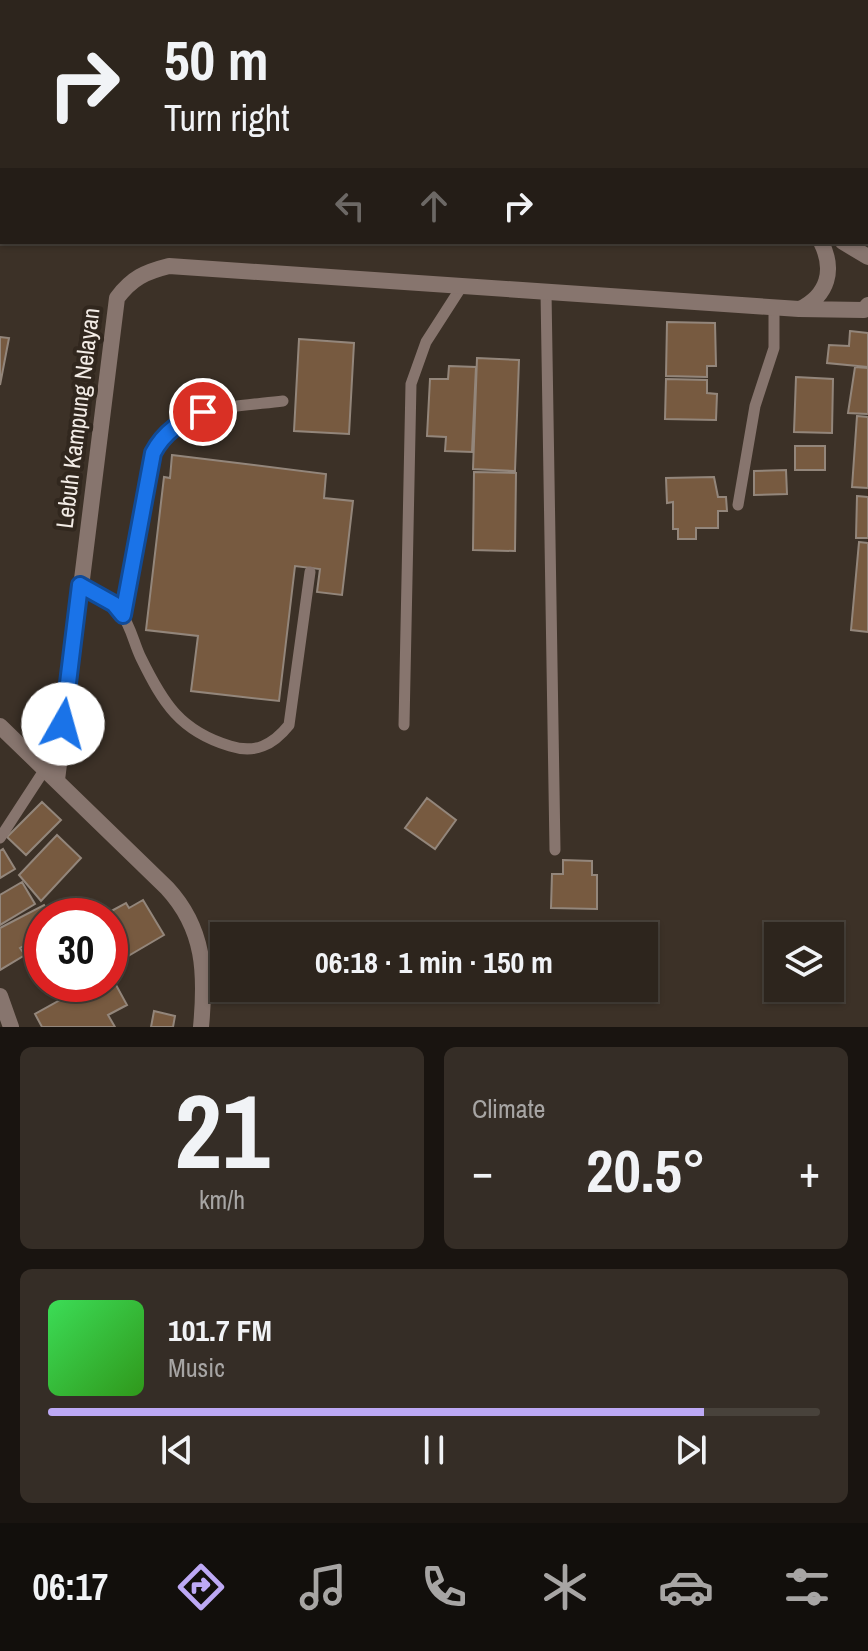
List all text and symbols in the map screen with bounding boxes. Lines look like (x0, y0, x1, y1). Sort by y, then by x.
text: 50 m (164, 22, 269, 97)
icon: right (32, 32, 136, 136)
text: Turn right (164, 94, 289, 142)
icon: left (328, 184, 372, 228)
icon: ahead (412, 184, 456, 228)
icon: right (496, 184, 540, 228)
street label: Lebuh Kampung Nelayan (48, 306, 106, 530)
pin (169, 378, 237, 446)
icon: arrive (181, 390, 225, 434)
position arrow (21, 682, 105, 766)
speed limit sign: 30 (24, 898, 128, 1002)
map controls (764, 922, 844, 1002)
button: layers (764, 922, 844, 1002)
text: 06:18 · 1 min · 150 m (315, 942, 553, 982)
text: 21 (175, 1060, 269, 1200)
text: Climate (472, 1091, 545, 1126)
text: 20.5° (586, 1130, 706, 1211)
text: − (472, 1141, 493, 1201)
text: + (799, 1141, 820, 1201)
text: km/h (199, 1182, 245, 1217)
text: 101.7 FM (168, 1310, 272, 1350)
text: Music (168, 1350, 225, 1385)
icon: previous (155, 1428, 199, 1472)
icon: pause (412, 1428, 456, 1472)
icon: next (669, 1428, 713, 1472)
icon: directions (173, 1559, 229, 1615)
icon: music (295, 1559, 351, 1615)
icon: phone (416, 1559, 472, 1615)
icon: climate (537, 1559, 593, 1615)
icon: car (658, 1559, 714, 1615)
icon: filters (779, 1559, 835, 1615)
text: 06:17 (33, 1563, 108, 1611)

